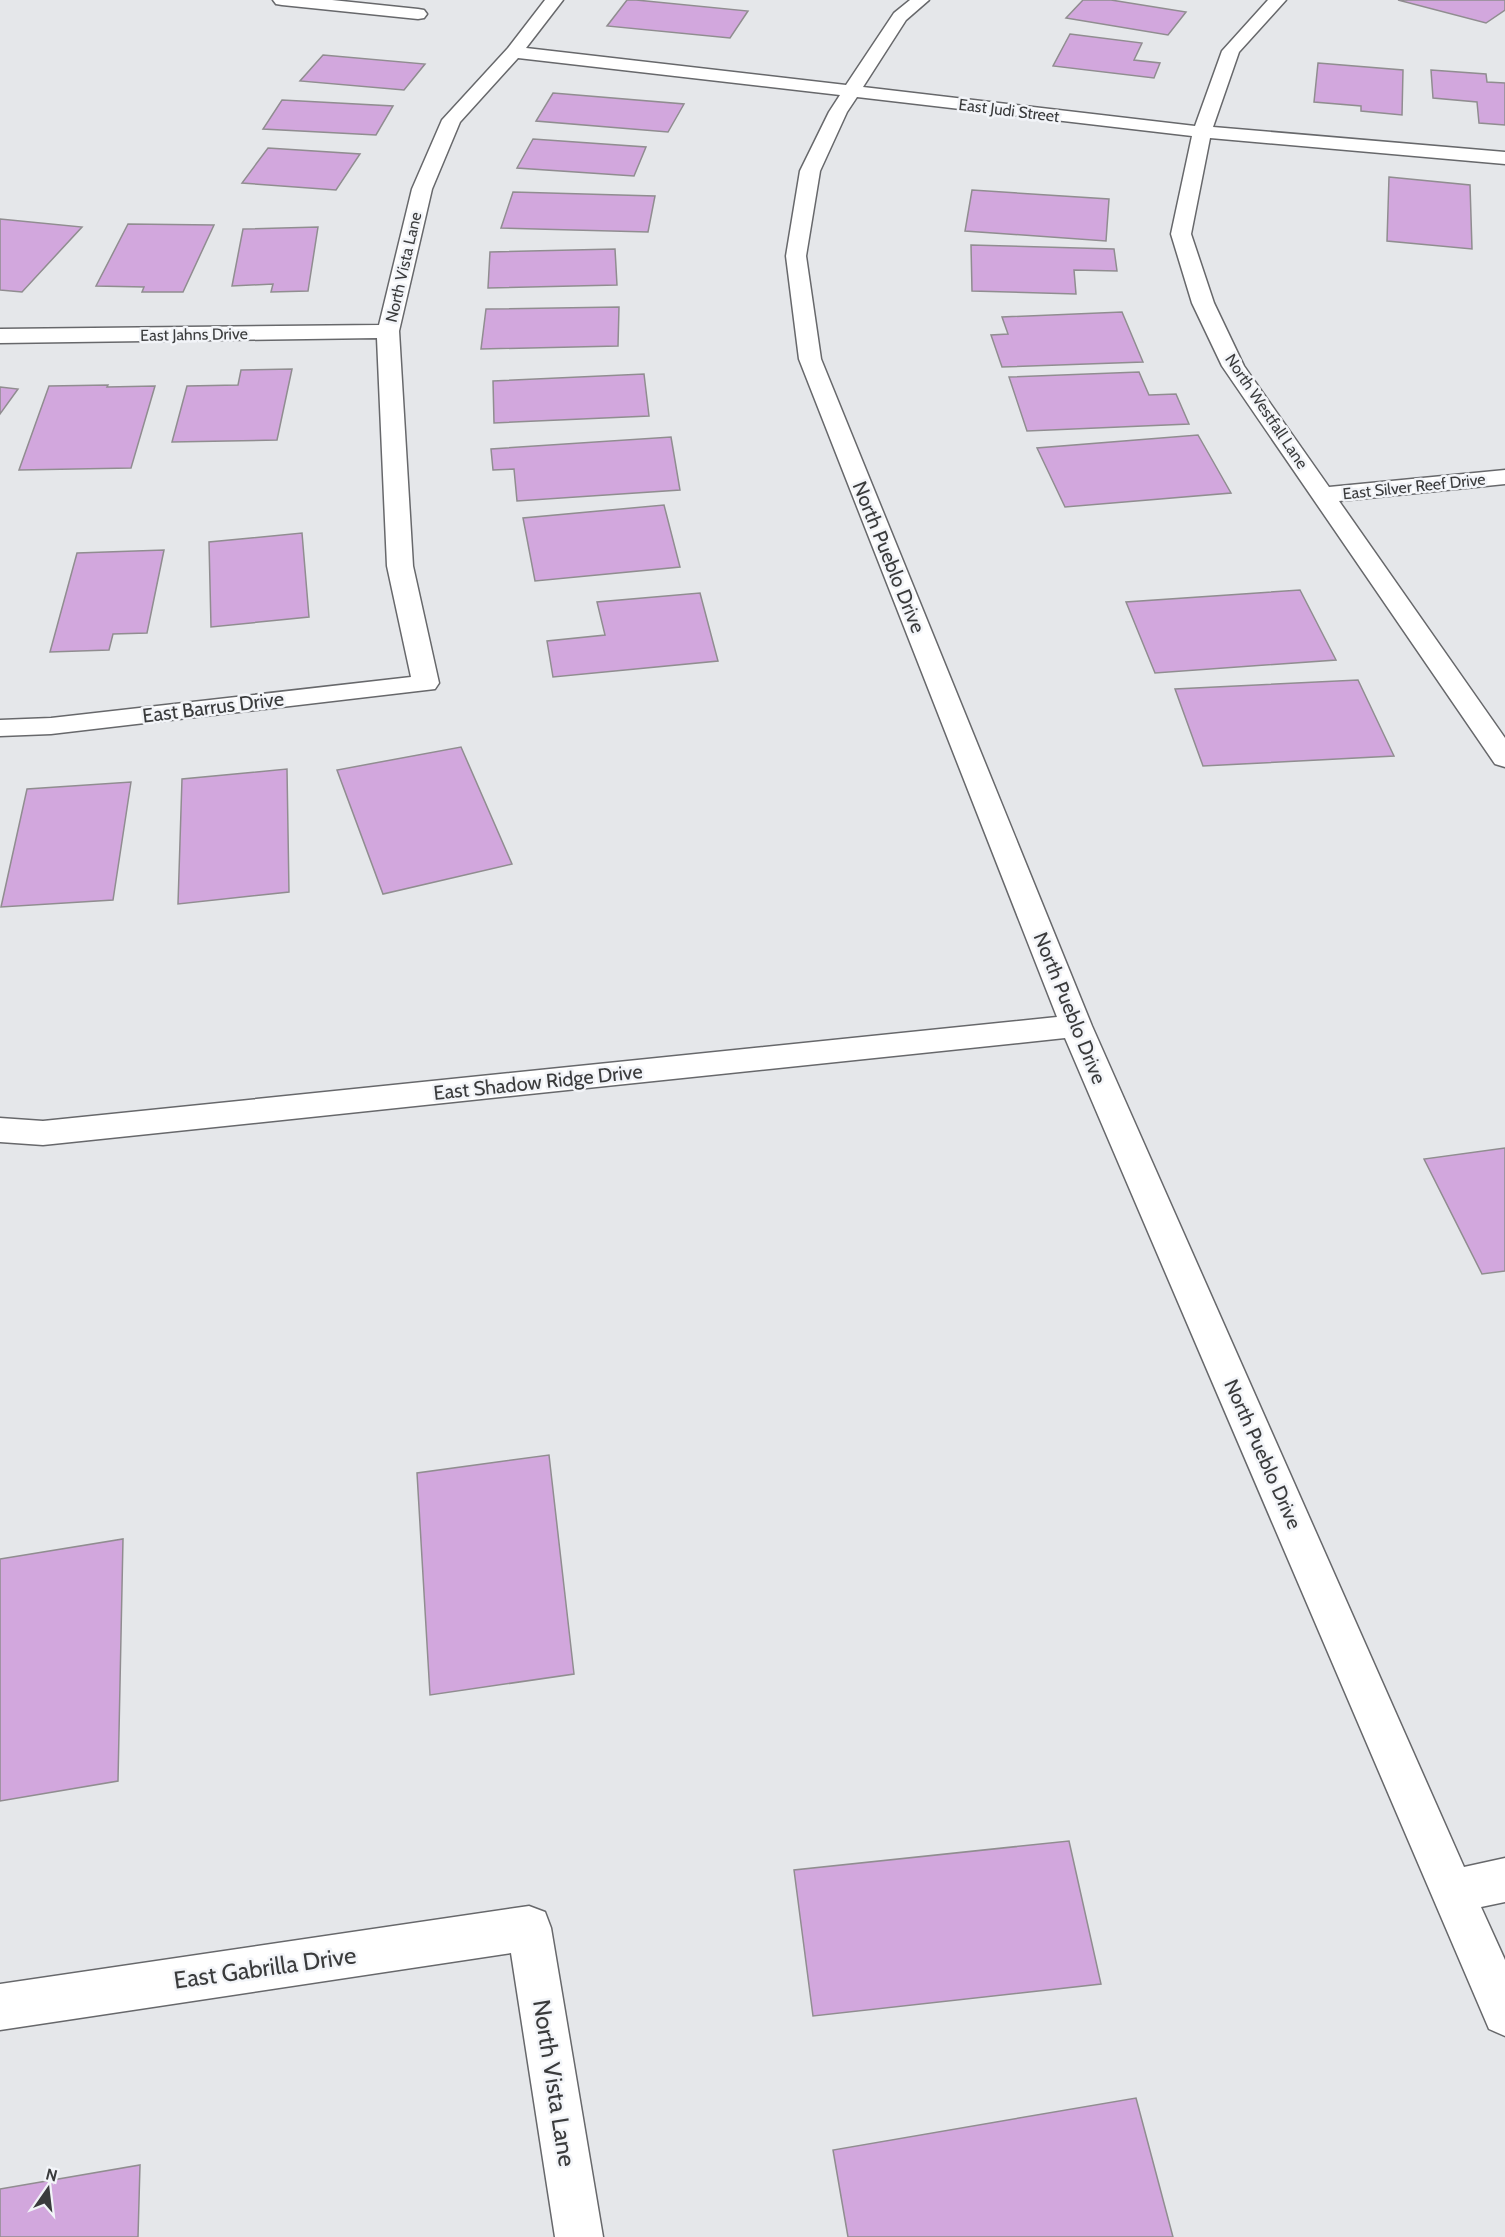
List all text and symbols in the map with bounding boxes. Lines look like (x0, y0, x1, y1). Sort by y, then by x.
street label: East Judi Street (957, 95, 1061, 126)
street label: North Vista Lane (382, 210, 425, 324)
street label: East Jahns Drive (140, 324, 248, 345)
street label: North Westfall Lane (1221, 350, 1312, 472)
street label: East Silver Reef Drive (1342, 470, 1486, 503)
street label: North Pueblo Drive (848, 478, 930, 636)
street label: East Barrus Drive (141, 686, 285, 728)
street label: North Pueblo Drive (1029, 929, 1111, 1087)
street label: East Shadow Ridge Drive (432, 1059, 644, 1105)
street label: North Pueblo Drive (1219, 1375, 1307, 1533)
street label: East Gabrilla Drive (172, 1940, 358, 1995)
street label: North Vista Lane (527, 1997, 582, 2169)
north arrow (18, 2159, 78, 2219)
text: N (44, 2164, 59, 2186)

